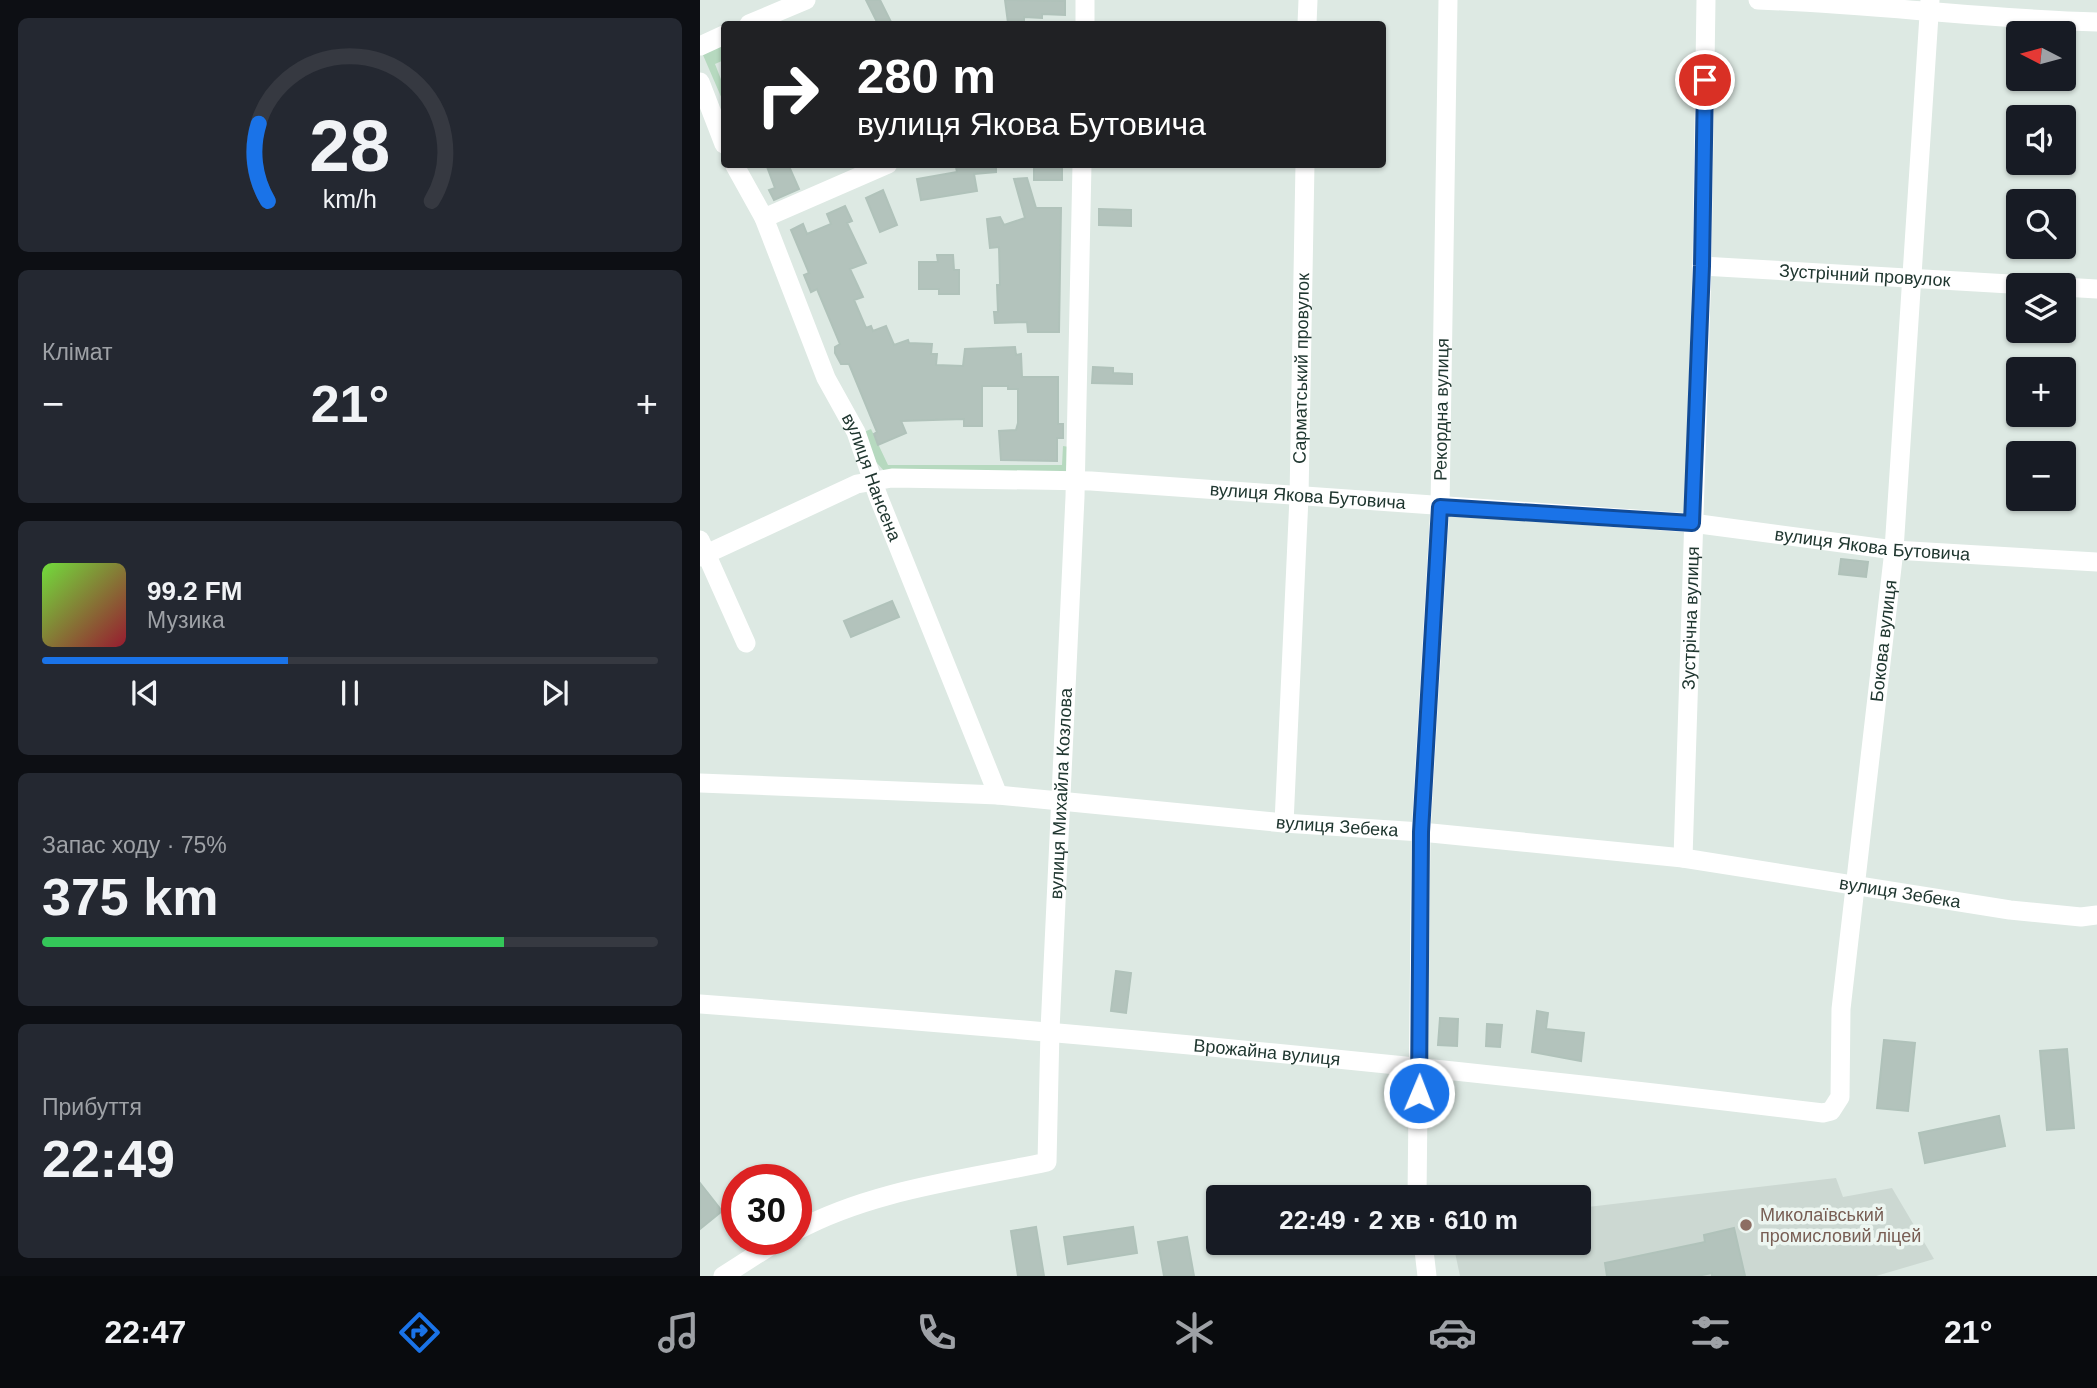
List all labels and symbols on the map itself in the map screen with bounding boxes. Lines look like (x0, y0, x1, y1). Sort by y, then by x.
north arrow (2006, 21, 2076, 91)
pin (1675, 50, 1735, 110)
street label: Зустрічний провулок (1778, 261, 1951, 291)
street label: Сарматський провулок (1290, 273, 1313, 464)
street label: Рекордна вулиця (1430, 338, 1453, 481)
street label: вулиця Нансена (838, 410, 905, 545)
street label: вулиця Якова Бутовича (1209, 479, 1407, 513)
street label: вулиця Якова Бутовича (1774, 524, 1972, 565)
street label: Зустрічна вулиця (1678, 546, 1703, 690)
street label: Бокова вулиця (1867, 579, 1900, 703)
street label: вулиця Михайла Козлова (1046, 687, 1076, 900)
street label: вулиця Зебека (1275, 812, 1400, 841)
street label: вулиця Зебека (1838, 873, 1963, 912)
street label: Врожайна вулиця (1193, 1035, 1341, 1069)
position arrow (1382, 1056, 1456, 1130)
speed limit sign: 30 (721, 1164, 812, 1255)
place label: Миколаївський промисловий ліцей (1760, 1205, 1921, 1246)
marker: Миколаївський промисловий ліцей (1738, 1217, 1754, 1233)

